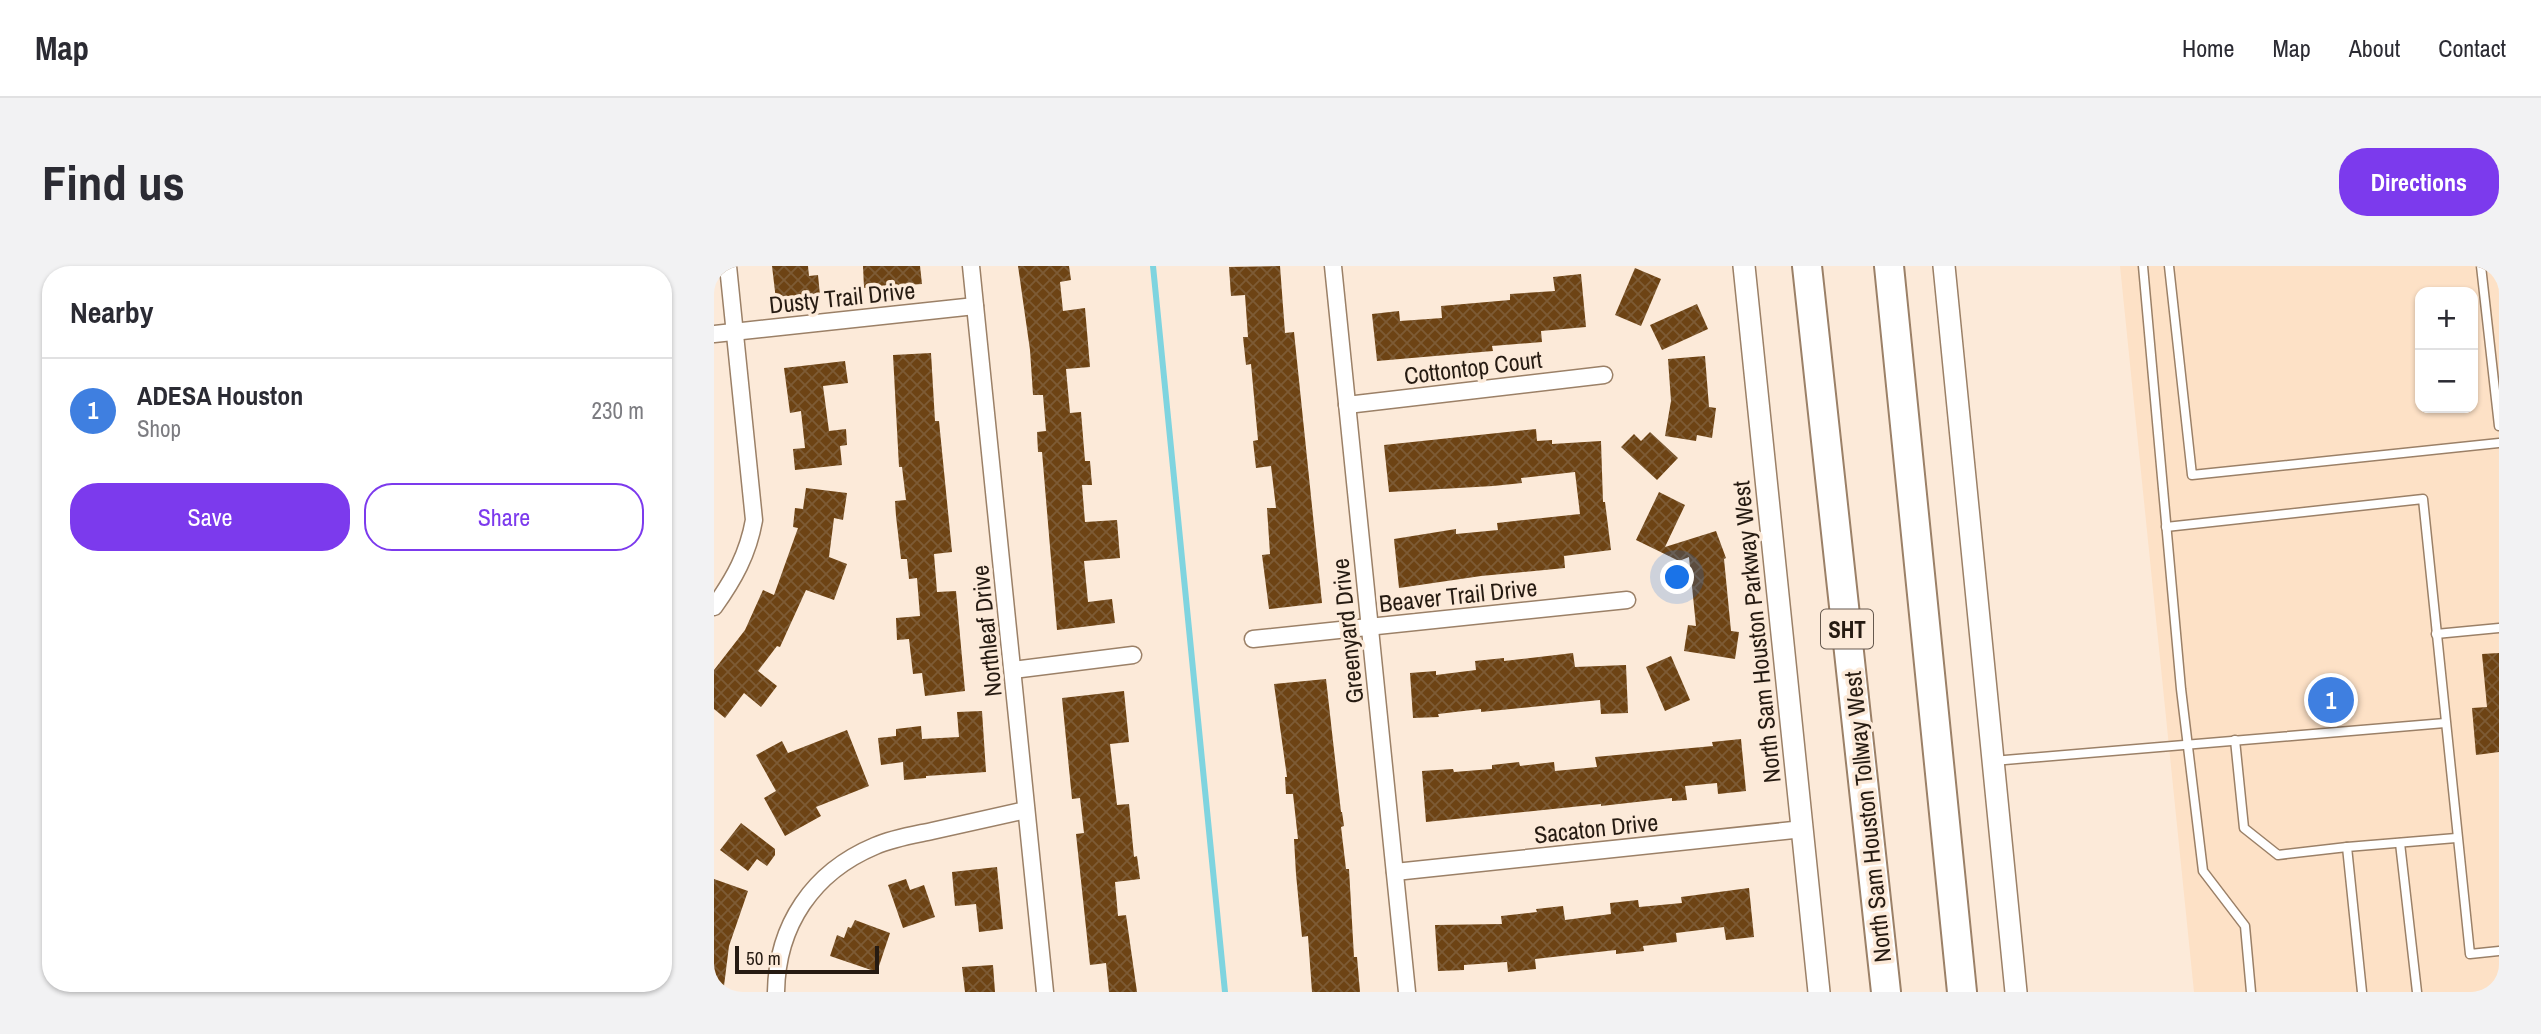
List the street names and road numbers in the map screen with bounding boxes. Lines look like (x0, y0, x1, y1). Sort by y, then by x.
street label: Dusty Trail Drive (767, 273, 917, 321)
street label: Cottontop Court (1402, 343, 1544, 391)
street label: North Sam Houston Parkway West (1724, 479, 1788, 785)
street label: Greenyard Drive (1323, 557, 1371, 705)
street label: Northleaf Drive (963, 564, 1009, 698)
street label: Beaver Trail Drive (1377, 571, 1539, 619)
road number: SHT (1821, 610, 1873, 648)
street label: North Sam Houston Tollway West (1836, 669, 1898, 964)
street label: Sacaton Drive (1532, 806, 1660, 850)

